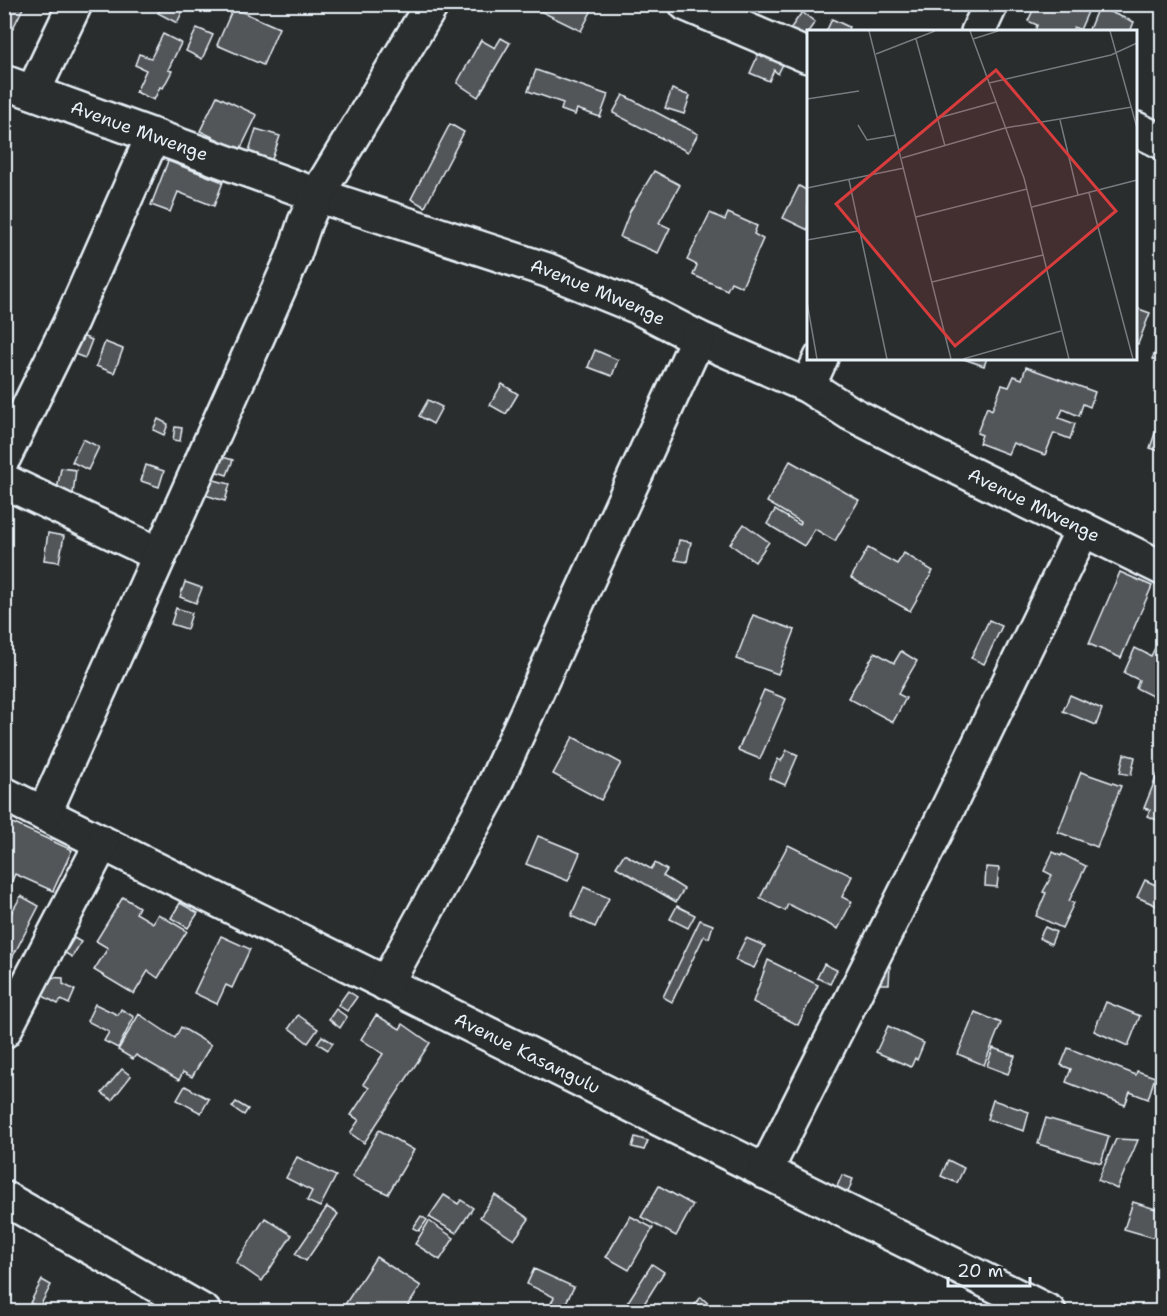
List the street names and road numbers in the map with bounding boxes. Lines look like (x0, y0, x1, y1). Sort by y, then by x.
street label: Avenue Mwenge (68, 95, 211, 167)
street label: Avenue Mwenge (527, 253, 669, 331)
street label: Avenue Mwenge (964, 462, 1104, 548)
street label: Avenue Kasangulu (450, 1007, 604, 1100)

